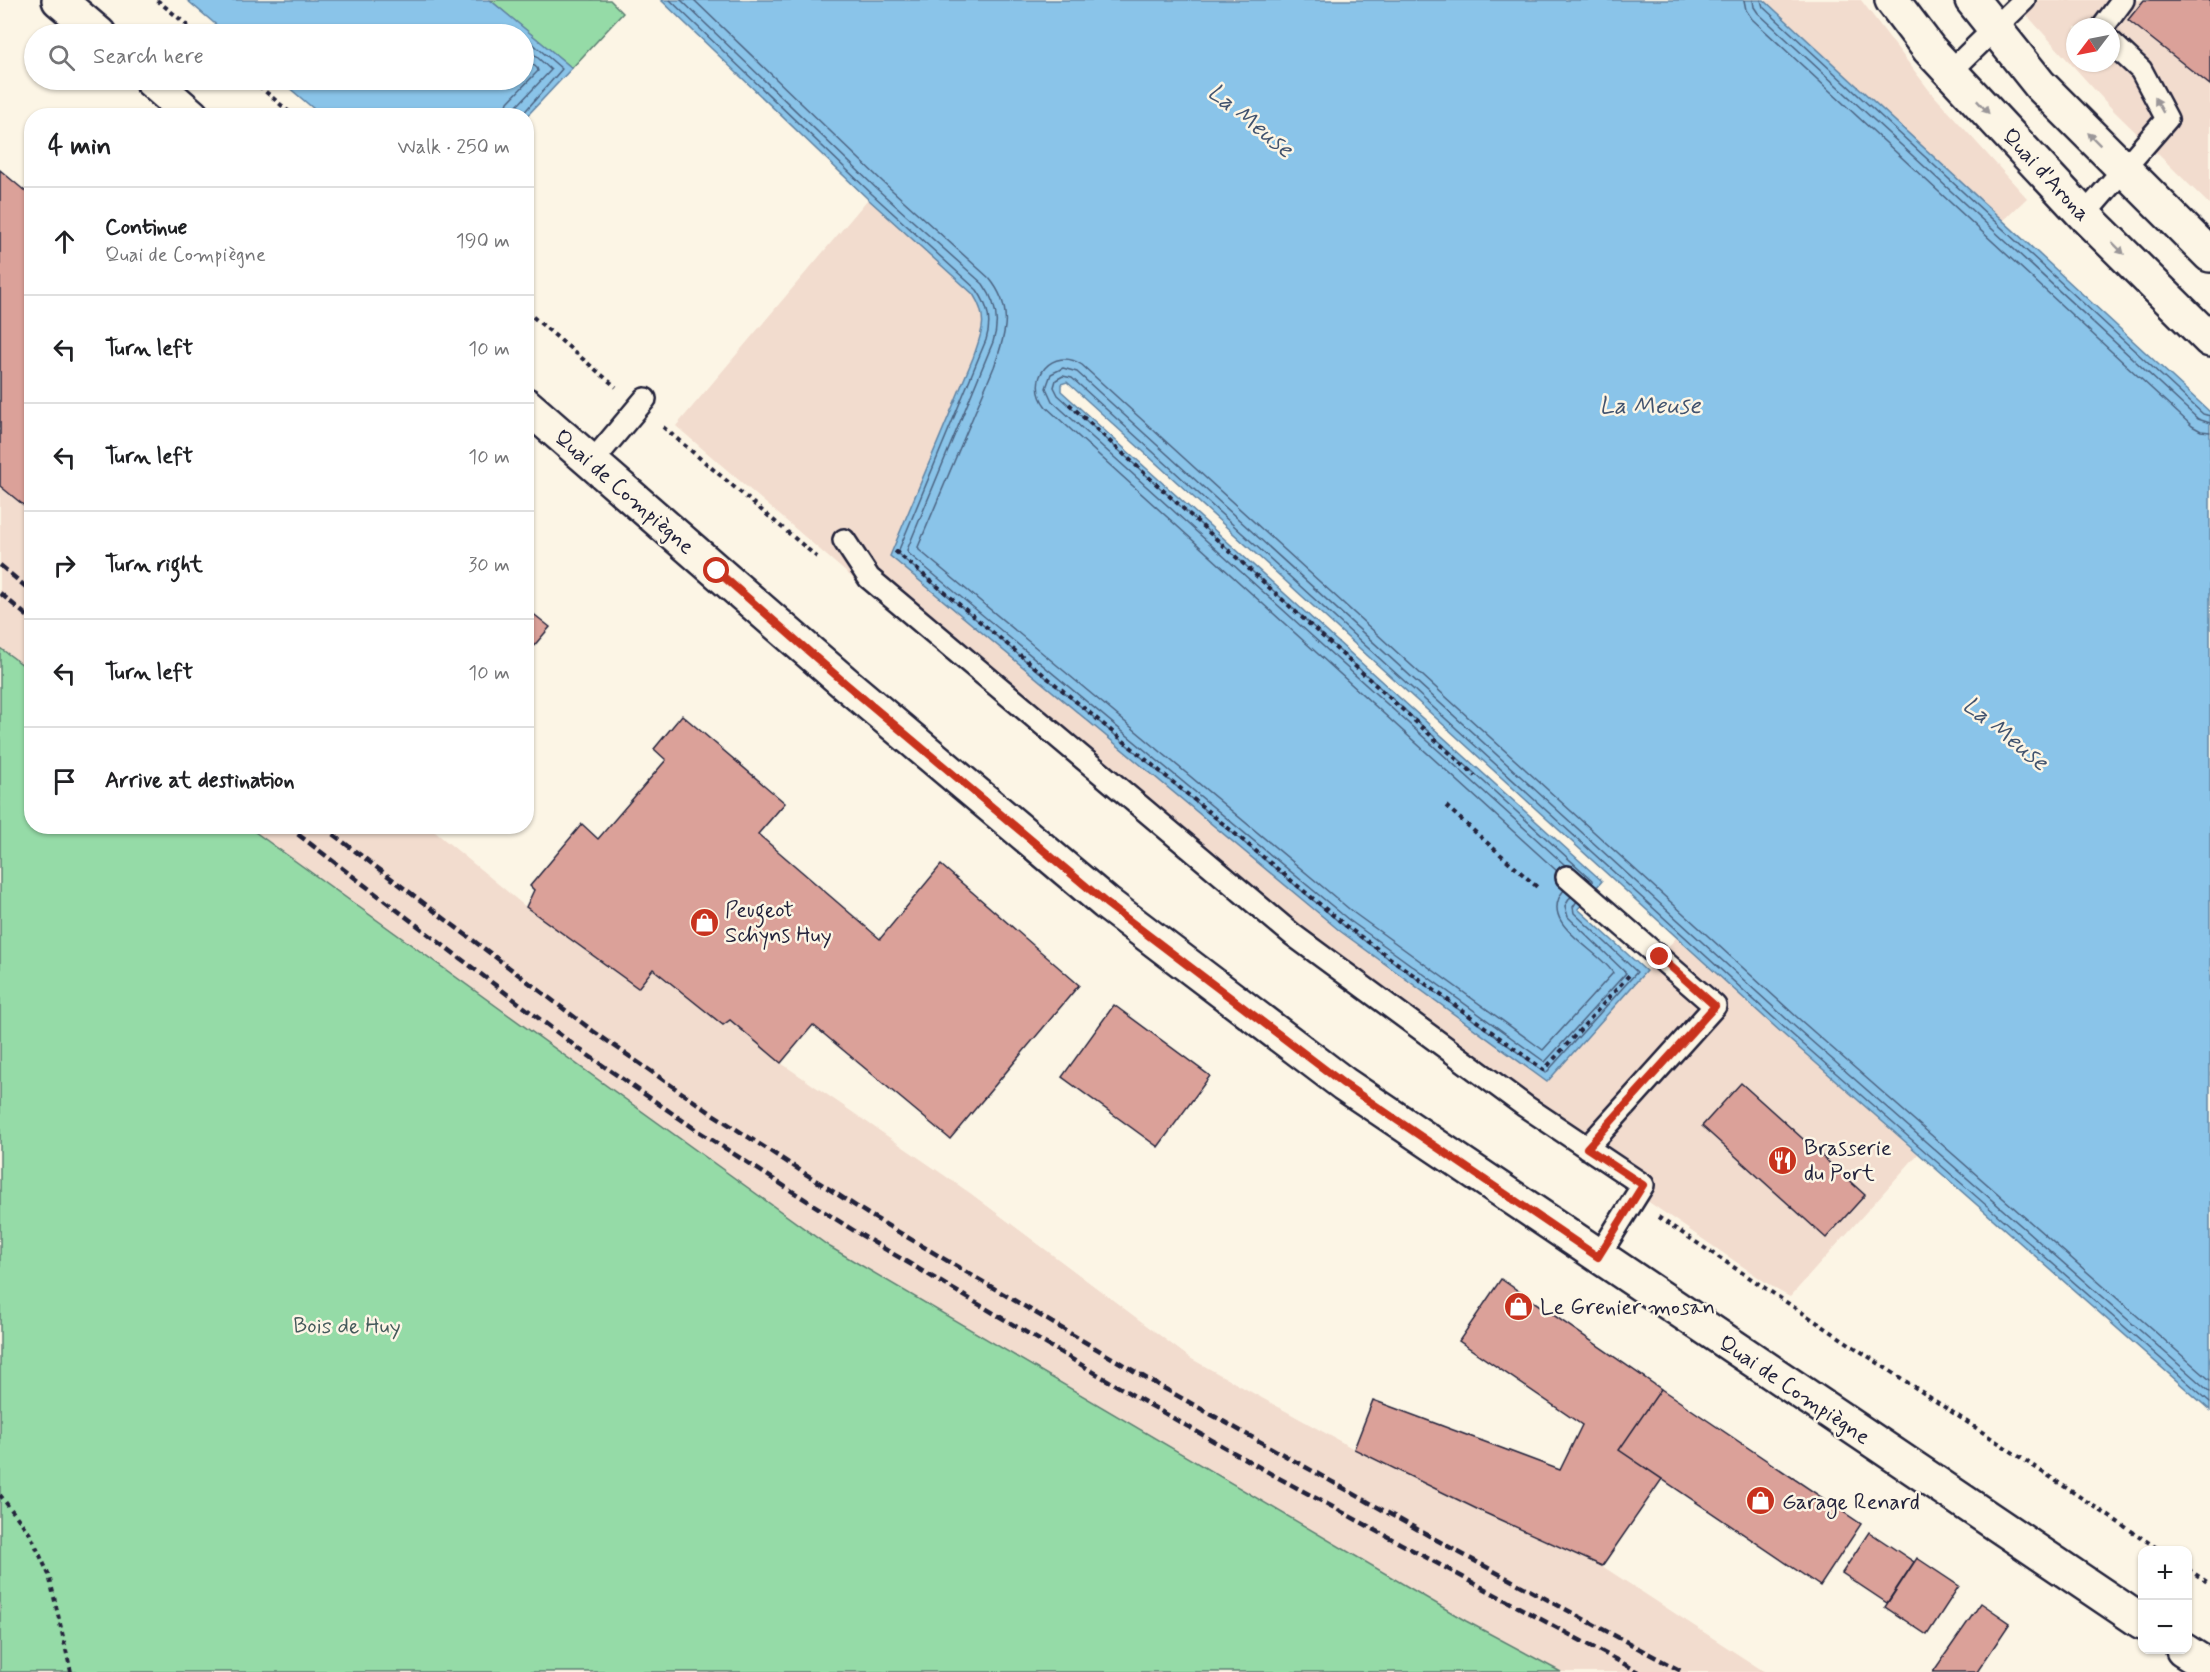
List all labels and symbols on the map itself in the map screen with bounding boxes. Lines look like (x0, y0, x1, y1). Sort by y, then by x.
north arrow (2066, 18, 2120, 72)
water label: La Meuse (1201, 77, 1300, 166)
one-way arrow (2154, 96, 2164, 113)
one-way arrow (1976, 99, 1990, 113)
street label: Quai d'Arona (1995, 123, 2096, 228)
one-way arrow (2088, 133, 2102, 147)
one-way arrow (2110, 241, 2125, 255)
water label: La Meuse (1599, 391, 1702, 422)
street label: Quai de Compiègne (547, 424, 700, 562)
route start (703, 557, 729, 583)
water label: La Meuse (1956, 690, 2055, 779)
place label: Peugeot Schyns Huy (725, 897, 832, 950)
shop icon: Peugeot Schyns Huy (688, 906, 720, 938)
route end (1646, 943, 1672, 969)
place label: Brasserie du Port (1804, 1135, 1892, 1188)
restaurant icon: Brasserie du Port (1767, 1144, 1799, 1176)
shop icon: Le Grenier mosan (1503, 1290, 1535, 1322)
place label: Le Grenier mosan (1540, 1294, 1715, 1322)
park label: Bois de Huy (293, 1313, 401, 1341)
street label: Quai de Compiègne (1712, 1330, 1875, 1453)
shop icon: Garage Renard (1745, 1485, 1777, 1517)
place label: Garage Renard (1782, 1489, 1920, 1520)

